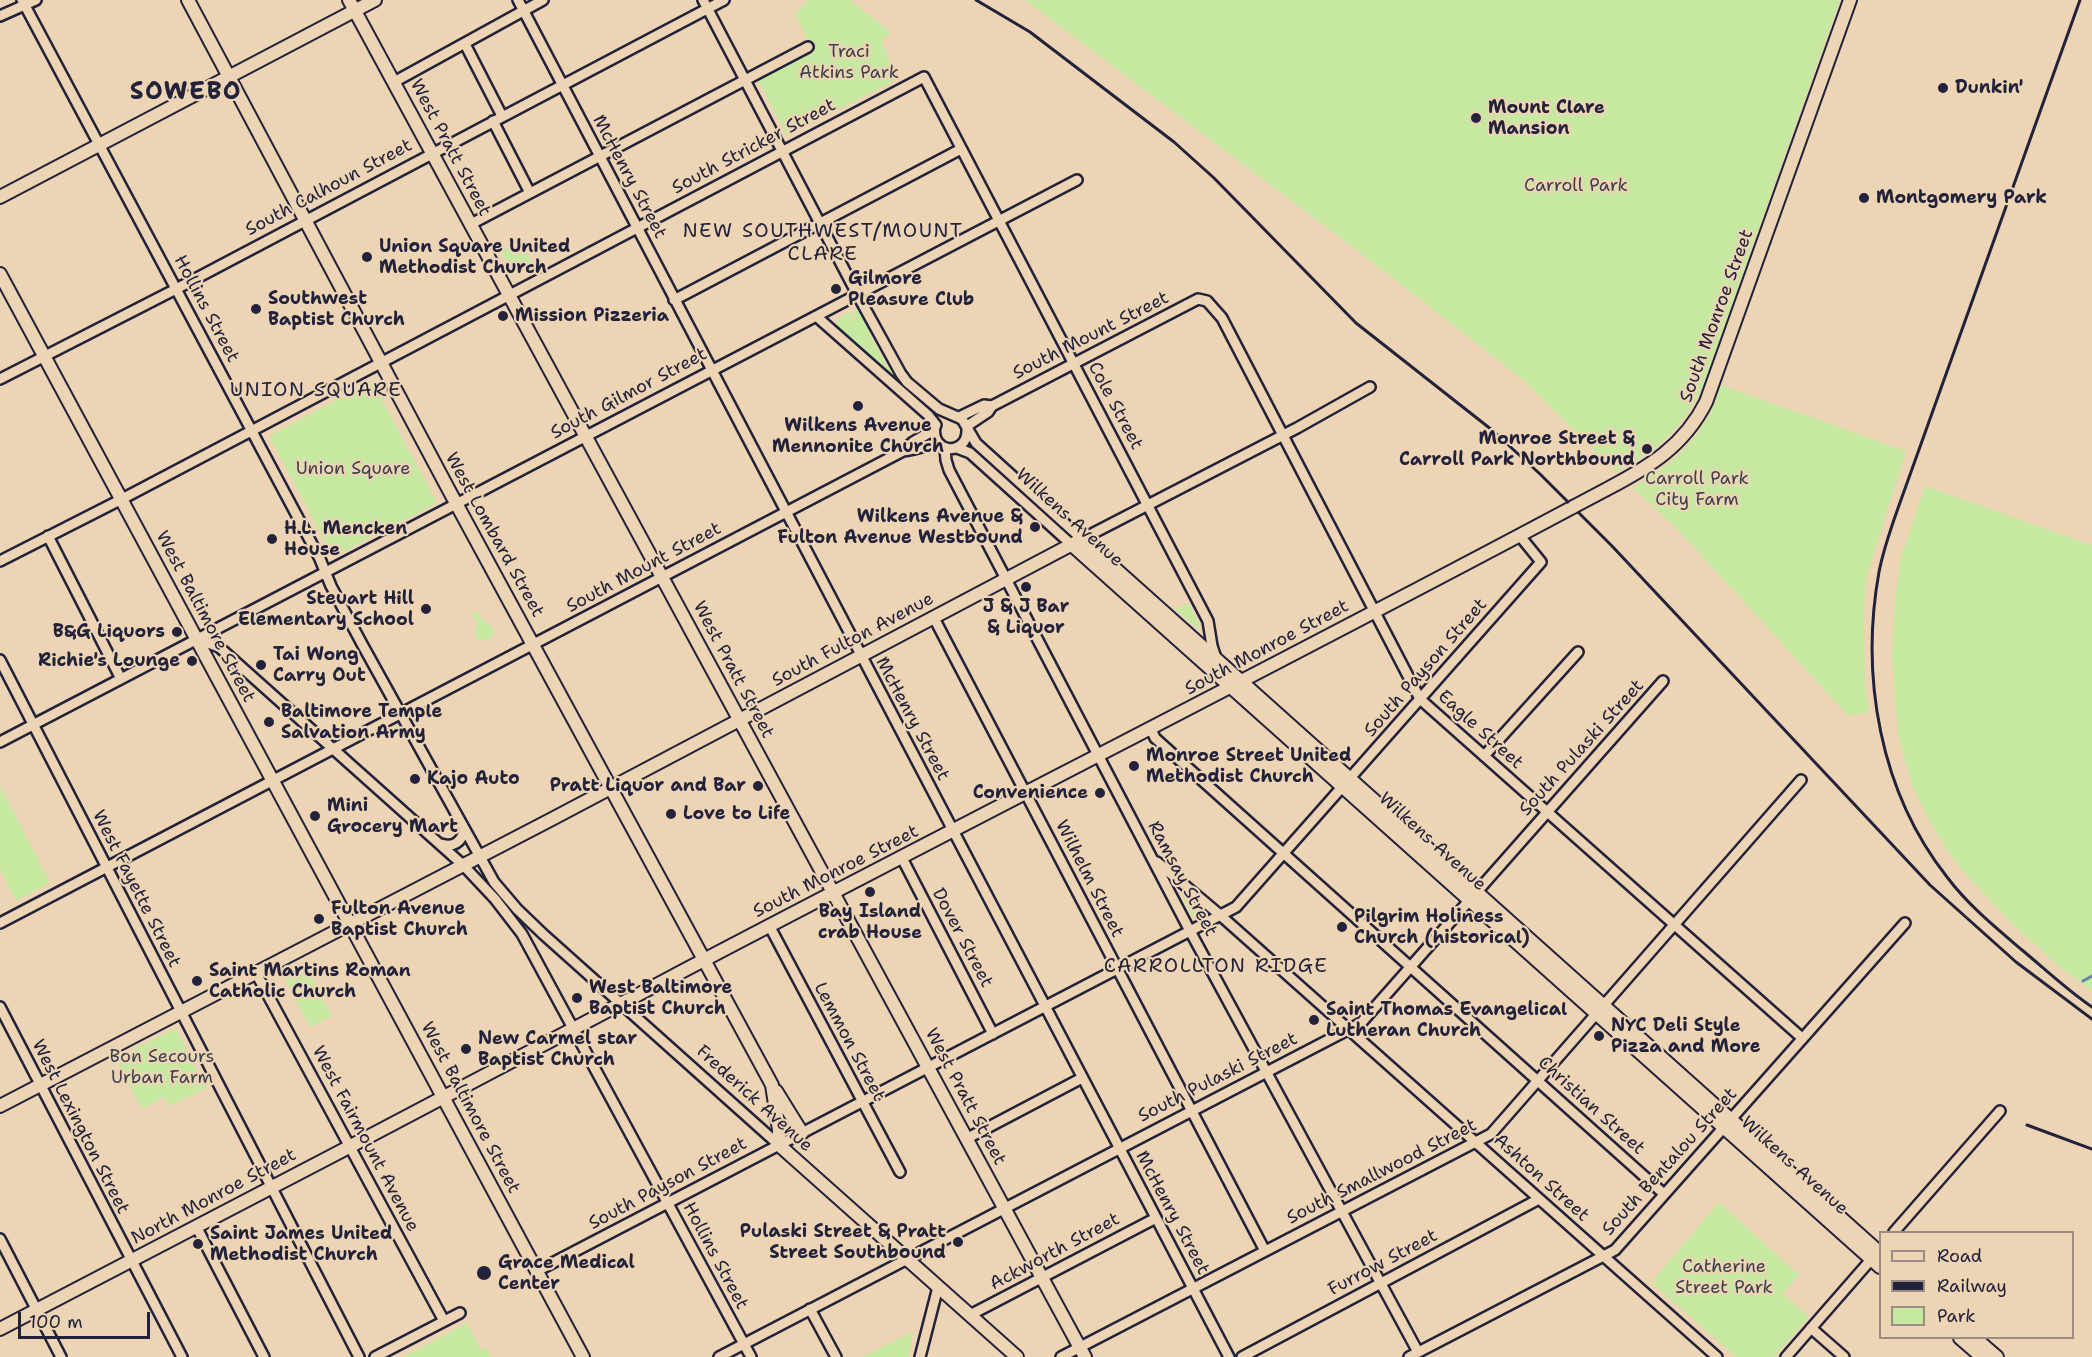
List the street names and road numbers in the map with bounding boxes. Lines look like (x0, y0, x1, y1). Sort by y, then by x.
street label: West Pratt Street (405, 76, 495, 220)
street label: South Stricker Street (669, 95, 839, 199)
street label: McHenry Street (587, 112, 671, 242)
street label: South Calhoun Street (242, 135, 416, 241)
street label: South Monroe Street (1676, 227, 1758, 405)
street label: Hollins Street (169, 252, 243, 366)
street label: South Mount Street (1009, 287, 1173, 385)
street label: South Gilmor Street (547, 344, 711, 444)
street label: Cole Street (1083, 359, 1147, 453)
street label: West Lombard Street (440, 449, 548, 621)
street label: Wilkens Avenue (1011, 464, 1127, 572)
street label: South Mount Street (563, 518, 725, 618)
street label: West Baltimore Street (151, 528, 259, 706)
street label: South Fulton Avenue (769, 588, 937, 692)
street label: South Payson Street (1360, 594, 1492, 742)
street label: South Monroe Street (1181, 596, 1353, 700)
street label: West Pratt Street (688, 598, 778, 742)
street label: McHenry Street (870, 654, 954, 784)
street label: South Pulaski Street (1515, 675, 1649, 821)
street label: Eagle Street (1433, 686, 1527, 774)
street label: Wilkens Avenue (1374, 788, 1490, 896)
street label: West Fayette Street (87, 807, 185, 971)
street label: Wilhelm Street (1050, 817, 1128, 941)
street label: Ramsay Street (1143, 818, 1221, 940)
street label: South Monroe Street (750, 821, 922, 923)
street label: Dover Street (927, 885, 997, 991)
street label: Lemmon Street (809, 979, 889, 1105)
street label: West Baltimore Street (416, 1019, 524, 1197)
street label: West Pratt Street (920, 1025, 1010, 1169)
street label: South Pulaski Street (1135, 1028, 1301, 1128)
street label: West Lexington Street (27, 1036, 133, 1218)
street label: Frederick Avenue (691, 1041, 817, 1157)
street label: West Fairmount Avenue (307, 1043, 423, 1235)
street label: Christian Street (1533, 1052, 1649, 1160)
street label: South Bentalou Street (1598, 1084, 1742, 1240)
street label: Wilkens Avenue (1736, 1112, 1852, 1220)
street label: South Smallwood Street (1283, 1115, 1481, 1229)
street label: Ashton Street (1489, 1130, 1593, 1226)
street label: South Payson Street (585, 1133, 751, 1235)
street label: North Monroe Street (128, 1144, 300, 1250)
street label: McHenry Street (1130, 1148, 1214, 1278)
street label: Hollins Street (678, 1199, 752, 1313)
street label: Ackworth Street (986, 1209, 1124, 1295)
street label: Furrow Street (1325, 1225, 1441, 1301)

